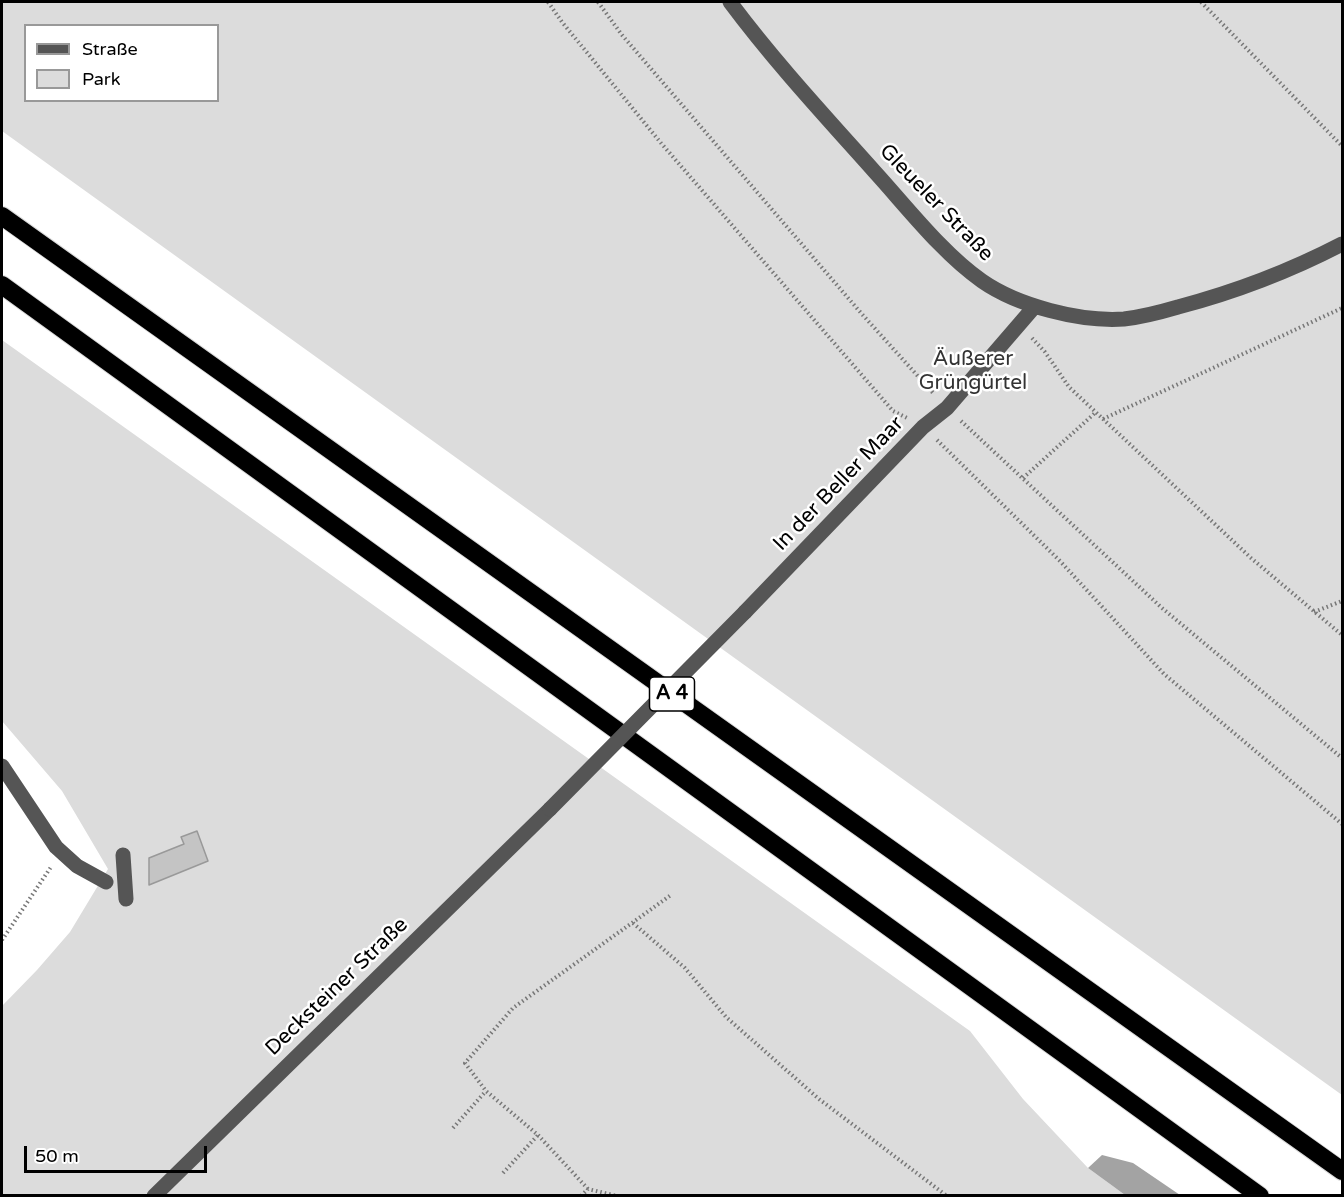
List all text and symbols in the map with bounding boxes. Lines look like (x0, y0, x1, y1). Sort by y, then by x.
legend (24, 24, 219, 102)
text: Straße (82, 38, 138, 60)
text: Park (82, 68, 120, 90)
street label: Gleueler Straße (874, 139, 998, 267)
park label: Äußerer Grüngürtel (919, 346, 1027, 396)
street label: In der Beller Maar (769, 412, 909, 556)
road number: A 4 (650, 677, 694, 711)
street label: Decksteiner Straße (261, 913, 413, 1061)
scale bar (27, 1134, 210, 1172)
text: 50 m (35, 1145, 79, 1167)

